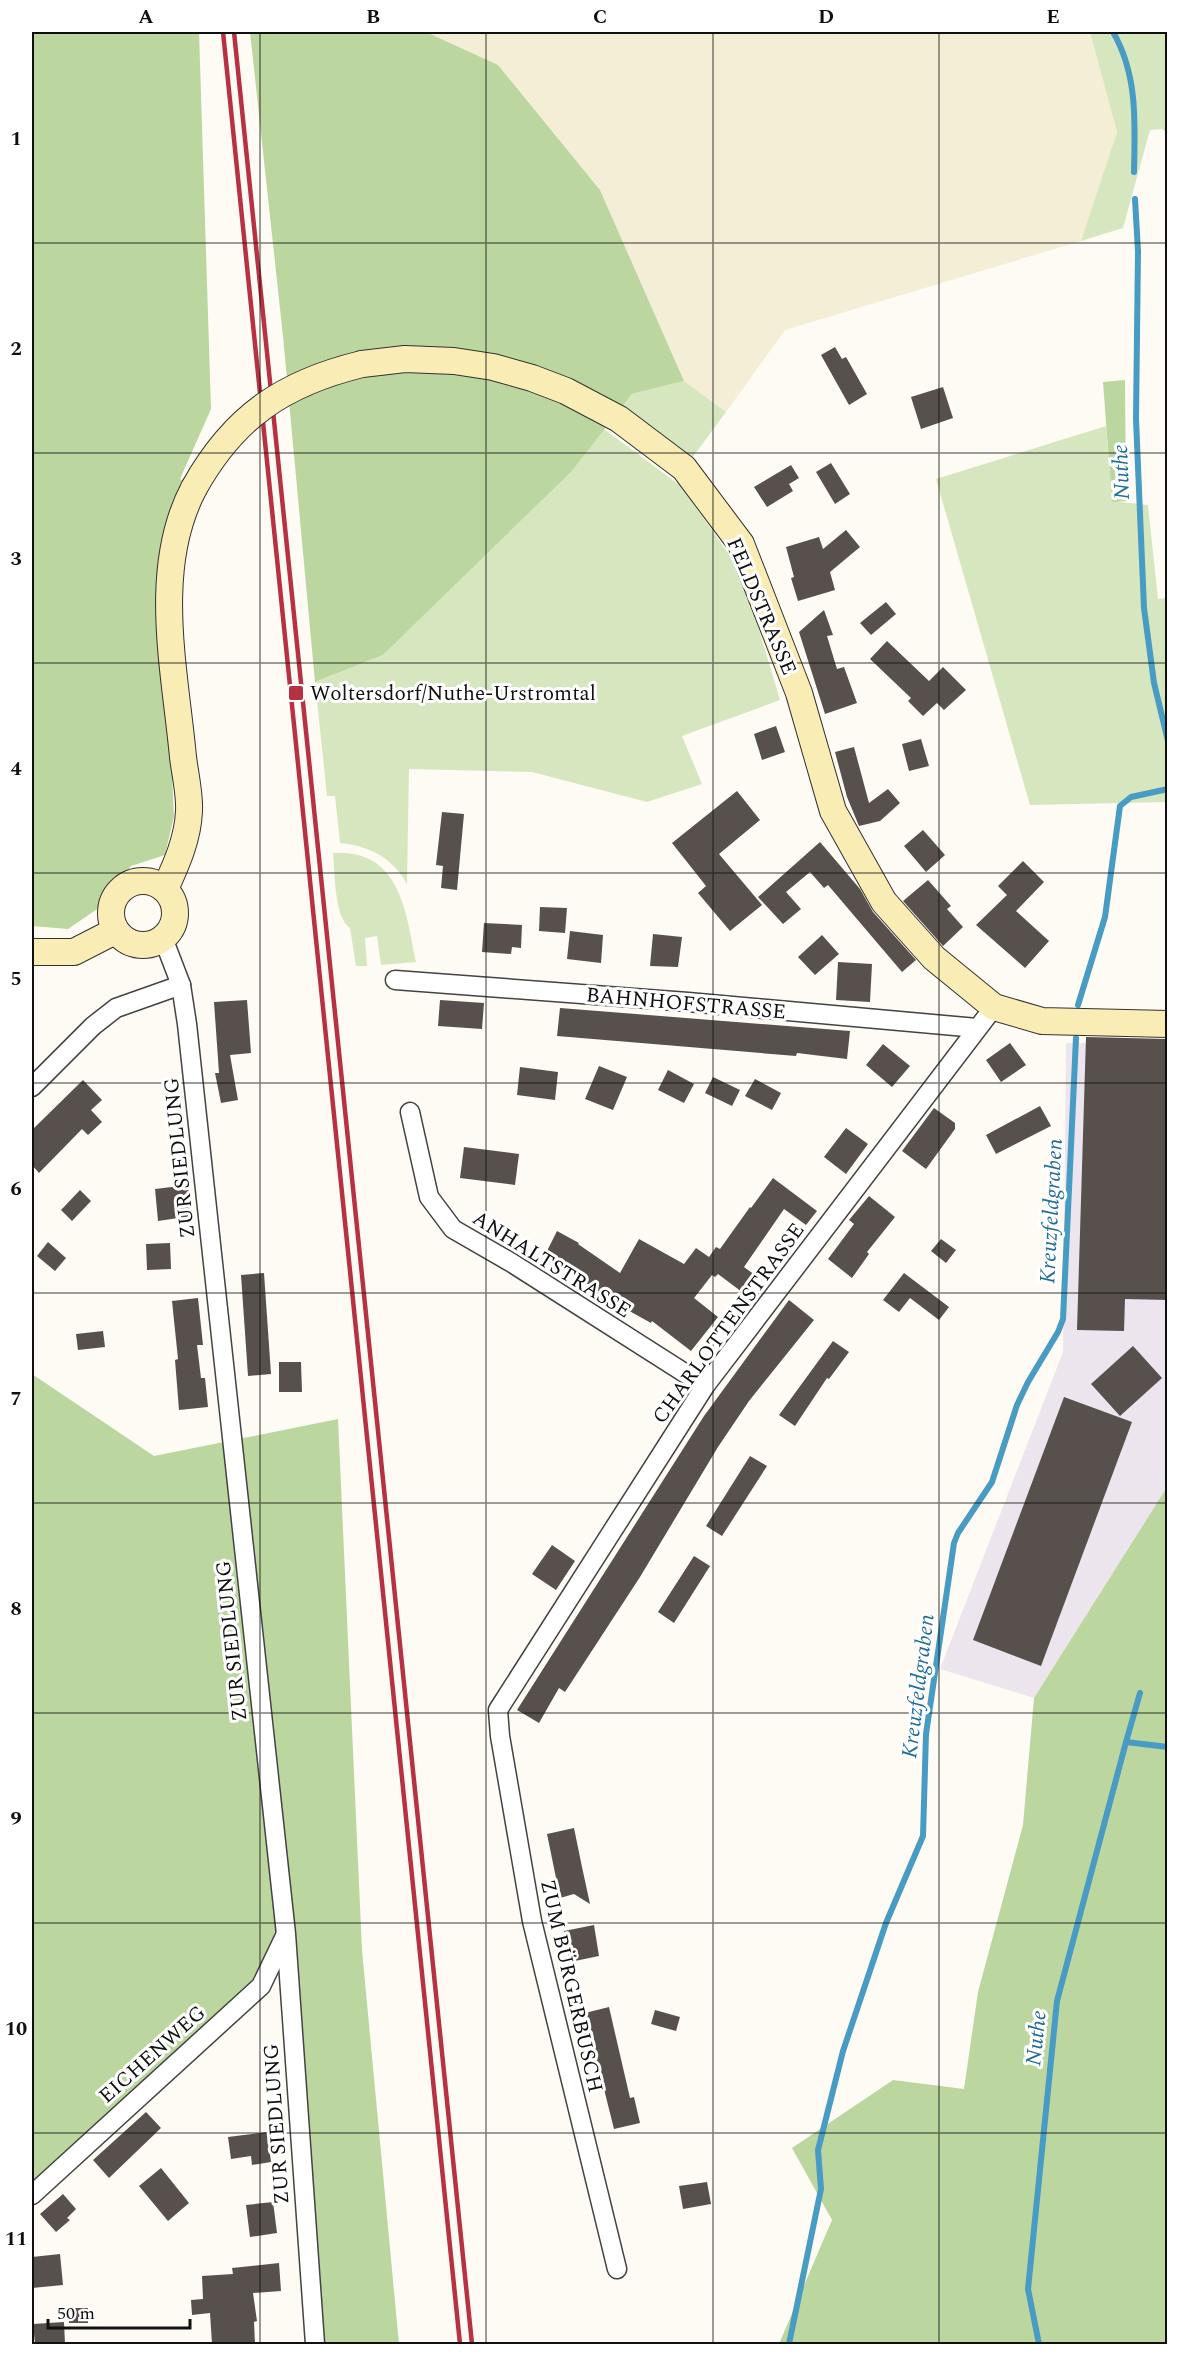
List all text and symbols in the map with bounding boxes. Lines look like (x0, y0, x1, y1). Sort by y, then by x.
text: A (138, 2, 154, 32)
text: B (366, 2, 380, 32)
text: C (593, 2, 607, 32)
text: D (818, 2, 834, 32)
text: E (1046, 2, 1060, 32)
text: 1 (10, 124, 22, 154)
text: 2 (10, 334, 22, 364)
water label: Nuthe (1104, 444, 1139, 500)
street label: FELDSTRASSE (718, 533, 804, 680)
text: 3 (10, 544, 22, 574)
place label: Woltersdorf/Nuthe-Urstromtal (310, 678, 596, 710)
marker: Woltersdorf/Nuthe-Urstromtal (287, 684, 305, 702)
text: 4 (10, 754, 22, 784)
text: 5 (10, 964, 22, 994)
street label: BAHNHOFSTRASSE (585, 979, 787, 1029)
street label: ZUR SIEDLUNG (156, 1076, 204, 1240)
water label: Kreuzfeldgraben (1031, 1137, 1072, 1284)
text: 6 (10, 1174, 22, 1204)
street label: ANHALTSTRASSE (466, 1203, 637, 1327)
street label: CHARLOTTENSTRASSE (645, 1216, 813, 1431)
text: 7 (10, 1384, 22, 1414)
street label: ZUR SIEDLUNG (208, 1559, 256, 1723)
text: 8 (10, 1594, 22, 1624)
water label: Kreuzfeldgraben (893, 1612, 944, 1760)
text: 9 (10, 1804, 22, 1834)
street label: ZUM BÜRGERBUSCH (531, 1877, 611, 2096)
street label: EICHENWEG (92, 1998, 213, 2112)
water label: Nuthe (1017, 2009, 1056, 2068)
text: 10 (5, 2014, 27, 2044)
street label: ZUR SIEDLUNG (255, 2042, 299, 2206)
text: 11 (5, 2224, 27, 2254)
scale bar (48, 2292, 190, 2330)
text: 50 m (57, 2300, 95, 2327)

